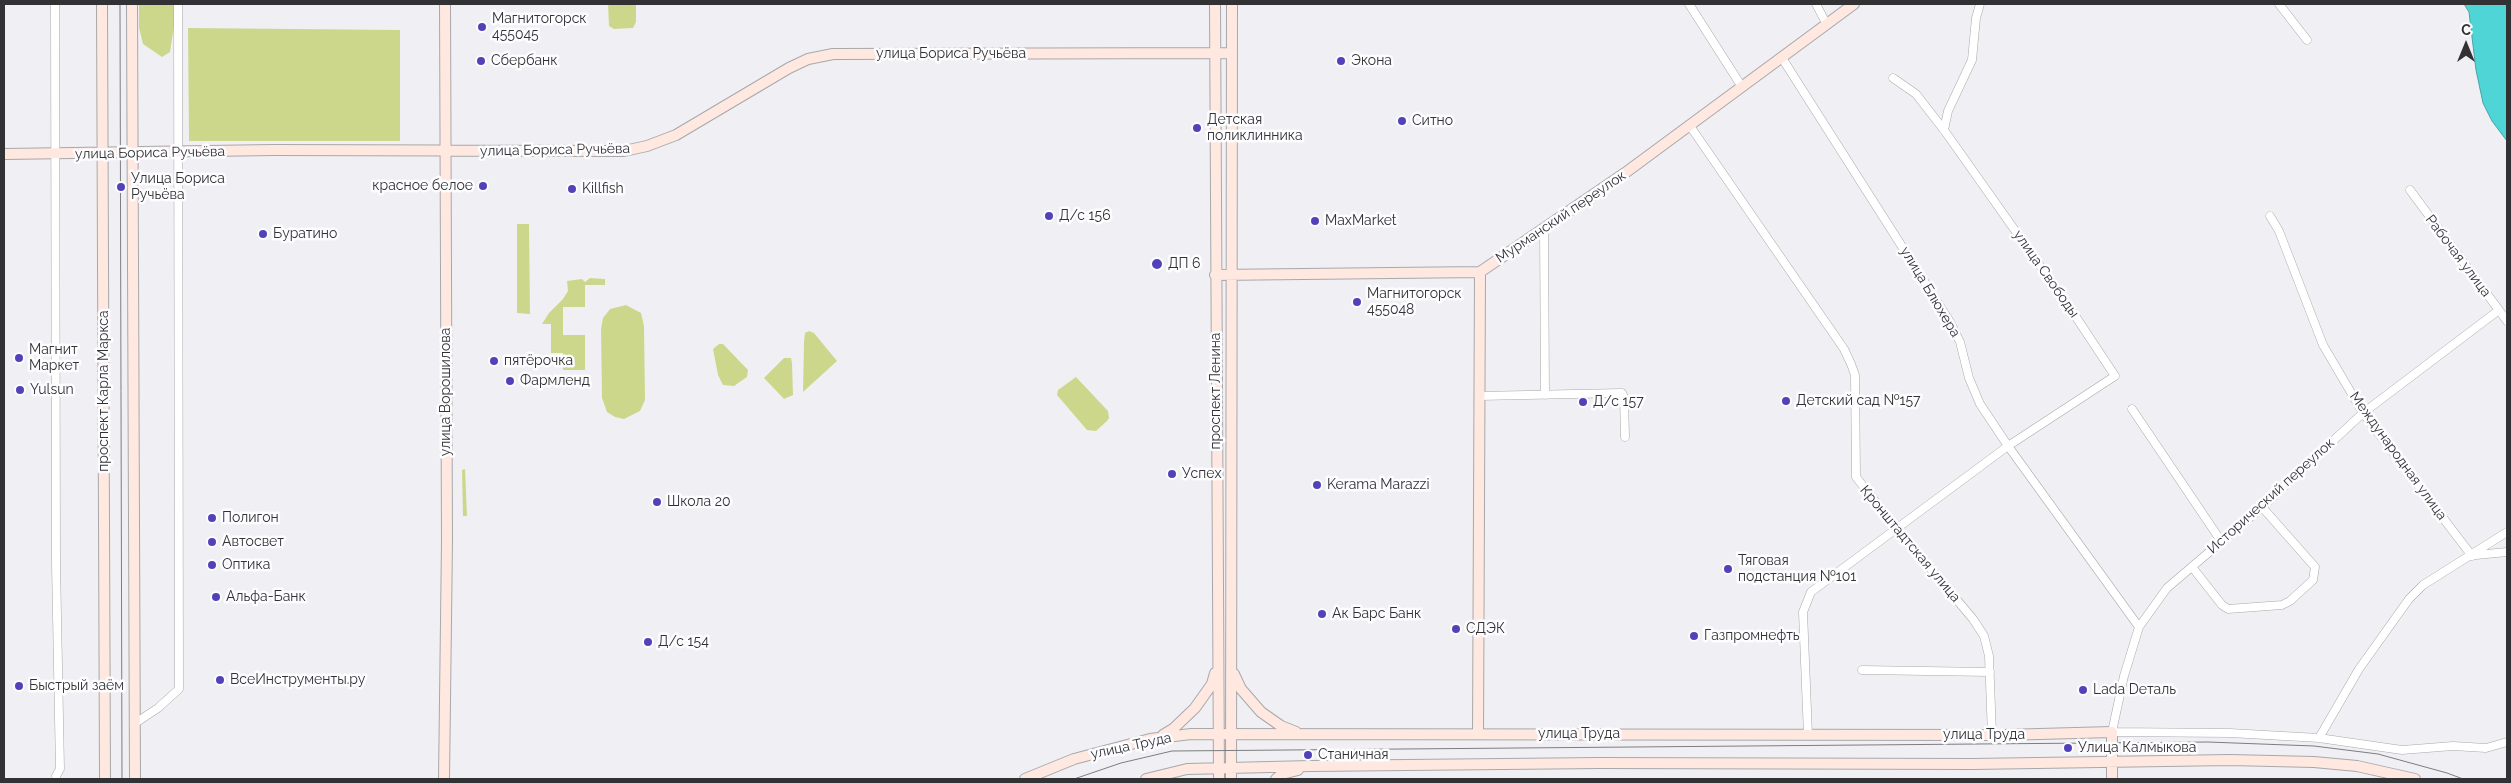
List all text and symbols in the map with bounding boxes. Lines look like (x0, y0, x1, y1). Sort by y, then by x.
place label: Магнитогорск 455045 (492, 11, 587, 44)
north arrow (2441, 20, 2491, 70)
marker: Магнитогорск 455045 (476, 21, 488, 33)
text: С (2461, 22, 2471, 38)
street label: улица Бориса Ручьёва (876, 46, 1026, 62)
place label: Сбербанк (491, 53, 558, 69)
place label: Экона (1351, 53, 1392, 69)
marker: Сбербанк (475, 55, 487, 67)
marker: Экона (1335, 55, 1347, 67)
place label: Детская поликлинника (1207, 112, 1303, 144)
place label: Ситно (1412, 113, 1453, 129)
marker: Ситно (1396, 115, 1408, 127)
marker: Детская поликлинника (1191, 122, 1203, 134)
street label: улица Бориса Ручьёва (480, 140, 630, 160)
street label: улица Бориса Ручьёва (75, 143, 225, 163)
street label: Мурманский переулок (1493, 167, 1629, 267)
place label: Улица Бориса Ручьёва (131, 171, 225, 203)
place label: красное белое (372, 178, 473, 194)
marker: красное белое (477, 180, 489, 192)
marker: Улица Бориса Ручьёва (115, 181, 127, 193)
place label: Killfish (582, 181, 624, 197)
marker: Killfish (566, 183, 578, 195)
place label: Д/с 156 (1059, 208, 1111, 224)
marker: Д/с 156 (1043, 210, 1055, 222)
street label: Рабочая улица (2422, 212, 2494, 300)
place label: MaxMarket (1325, 213, 1397, 229)
marker: MaxMarket (1309, 215, 1321, 227)
place label: Буратино (273, 226, 337, 242)
street label: улица Свободы (2010, 227, 2082, 321)
marker: Буратино (257, 228, 269, 240)
street label: улица Блюхера (1896, 244, 1964, 340)
place label: ДП 6 (1168, 256, 1200, 272)
marker: ДП 6 (1150, 257, 1164, 271)
place label: Магнитогорск 455048 (1367, 286, 1462, 318)
marker: Магнитогорск 455048 (1351, 296, 1363, 308)
street label: проспект Карла Маркса (96, 310, 112, 472)
street label: улица Ворошилова (438, 328, 454, 456)
street label: проспект Ленина (1208, 333, 1224, 449)
place label: Магнит Маркет (29, 342, 79, 374)
marker: Магнит Маркет (13, 352, 25, 364)
place label: пятёрочка (504, 353, 573, 369)
marker: пятёрочка (488, 355, 500, 367)
place label: Фармленд (520, 373, 590, 389)
marker: Фармленд (504, 375, 516, 387)
place label: Yulsun (30, 382, 74, 398)
marker: Yulsun (14, 384, 26, 396)
street label: Международная улица (2346, 389, 2450, 523)
place label: Детский сад №157 (1796, 393, 1921, 409)
place label: Д/с 157 (1593, 394, 1644, 410)
marker: Детский сад №157 (1780, 395, 1792, 407)
marker: Д/с 157 (1577, 396, 1589, 408)
street label: Исторический переулок (2204, 435, 2338, 557)
place label: Успех (1182, 466, 1222, 482)
marker: Успех (1166, 468, 1178, 480)
place label: Kerama Marazzi (1327, 477, 1430, 493)
marker: Kerama Marazzi (1311, 479, 1323, 491)
street label: Кронштадтская улица (1856, 482, 1964, 606)
place label: Школа 20 (667, 494, 731, 510)
marker: Школа 20 (651, 496, 663, 508)
place label: Полигон (222, 510, 279, 526)
marker: Полигон (206, 512, 218, 524)
place label: Автосвет (222, 534, 284, 550)
marker: Автосвет (206, 536, 218, 548)
place label: Тяговая подстанция №101 (1738, 553, 1856, 586)
place label: Оптика (222, 557, 270, 573)
marker: Оптика (206, 559, 218, 571)
marker: Тяговая подстанция №101 (1722, 563, 1734, 575)
place label: Альфа-Банк (226, 589, 306, 605)
marker: Альфа-Банк (210, 591, 222, 603)
place label: Ак Барс Банк (1332, 606, 1421, 622)
marker: Ак Барс Банк (1316, 608, 1328, 620)
place label: СДЭК (1466, 621, 1505, 637)
marker: СДЭК (1450, 623, 1462, 635)
place label: Газпромнефть (1704, 628, 1800, 644)
marker: Газпромнефть (1688, 630, 1700, 642)
place label: Д/с 154 (658, 634, 709, 650)
marker: Д/с 154 (642, 636, 654, 648)
place label: ВсеИнструменты.ру (230, 672, 365, 688)
marker: ВсеИнструменты.ру (214, 674, 226, 686)
place label: Быстрый заём (29, 678, 124, 694)
marker: Быстрый заём (13, 680, 25, 692)
place label: Lada Dеталь (2093, 682, 2176, 698)
marker: Lada Dеталь (2077, 684, 2089, 696)
street label: улица Труда (1538, 726, 1620, 742)
street label: улица Труда (1943, 727, 2025, 743)
street label: улица Труда (1089, 729, 1173, 763)
place label: Улица Калмыкова (2078, 740, 2196, 756)
marker: Улица Калмыкова (2062, 742, 2074, 754)
place label: Станичная (1318, 747, 1389, 763)
marker: Станичная (1302, 749, 1314, 761)

